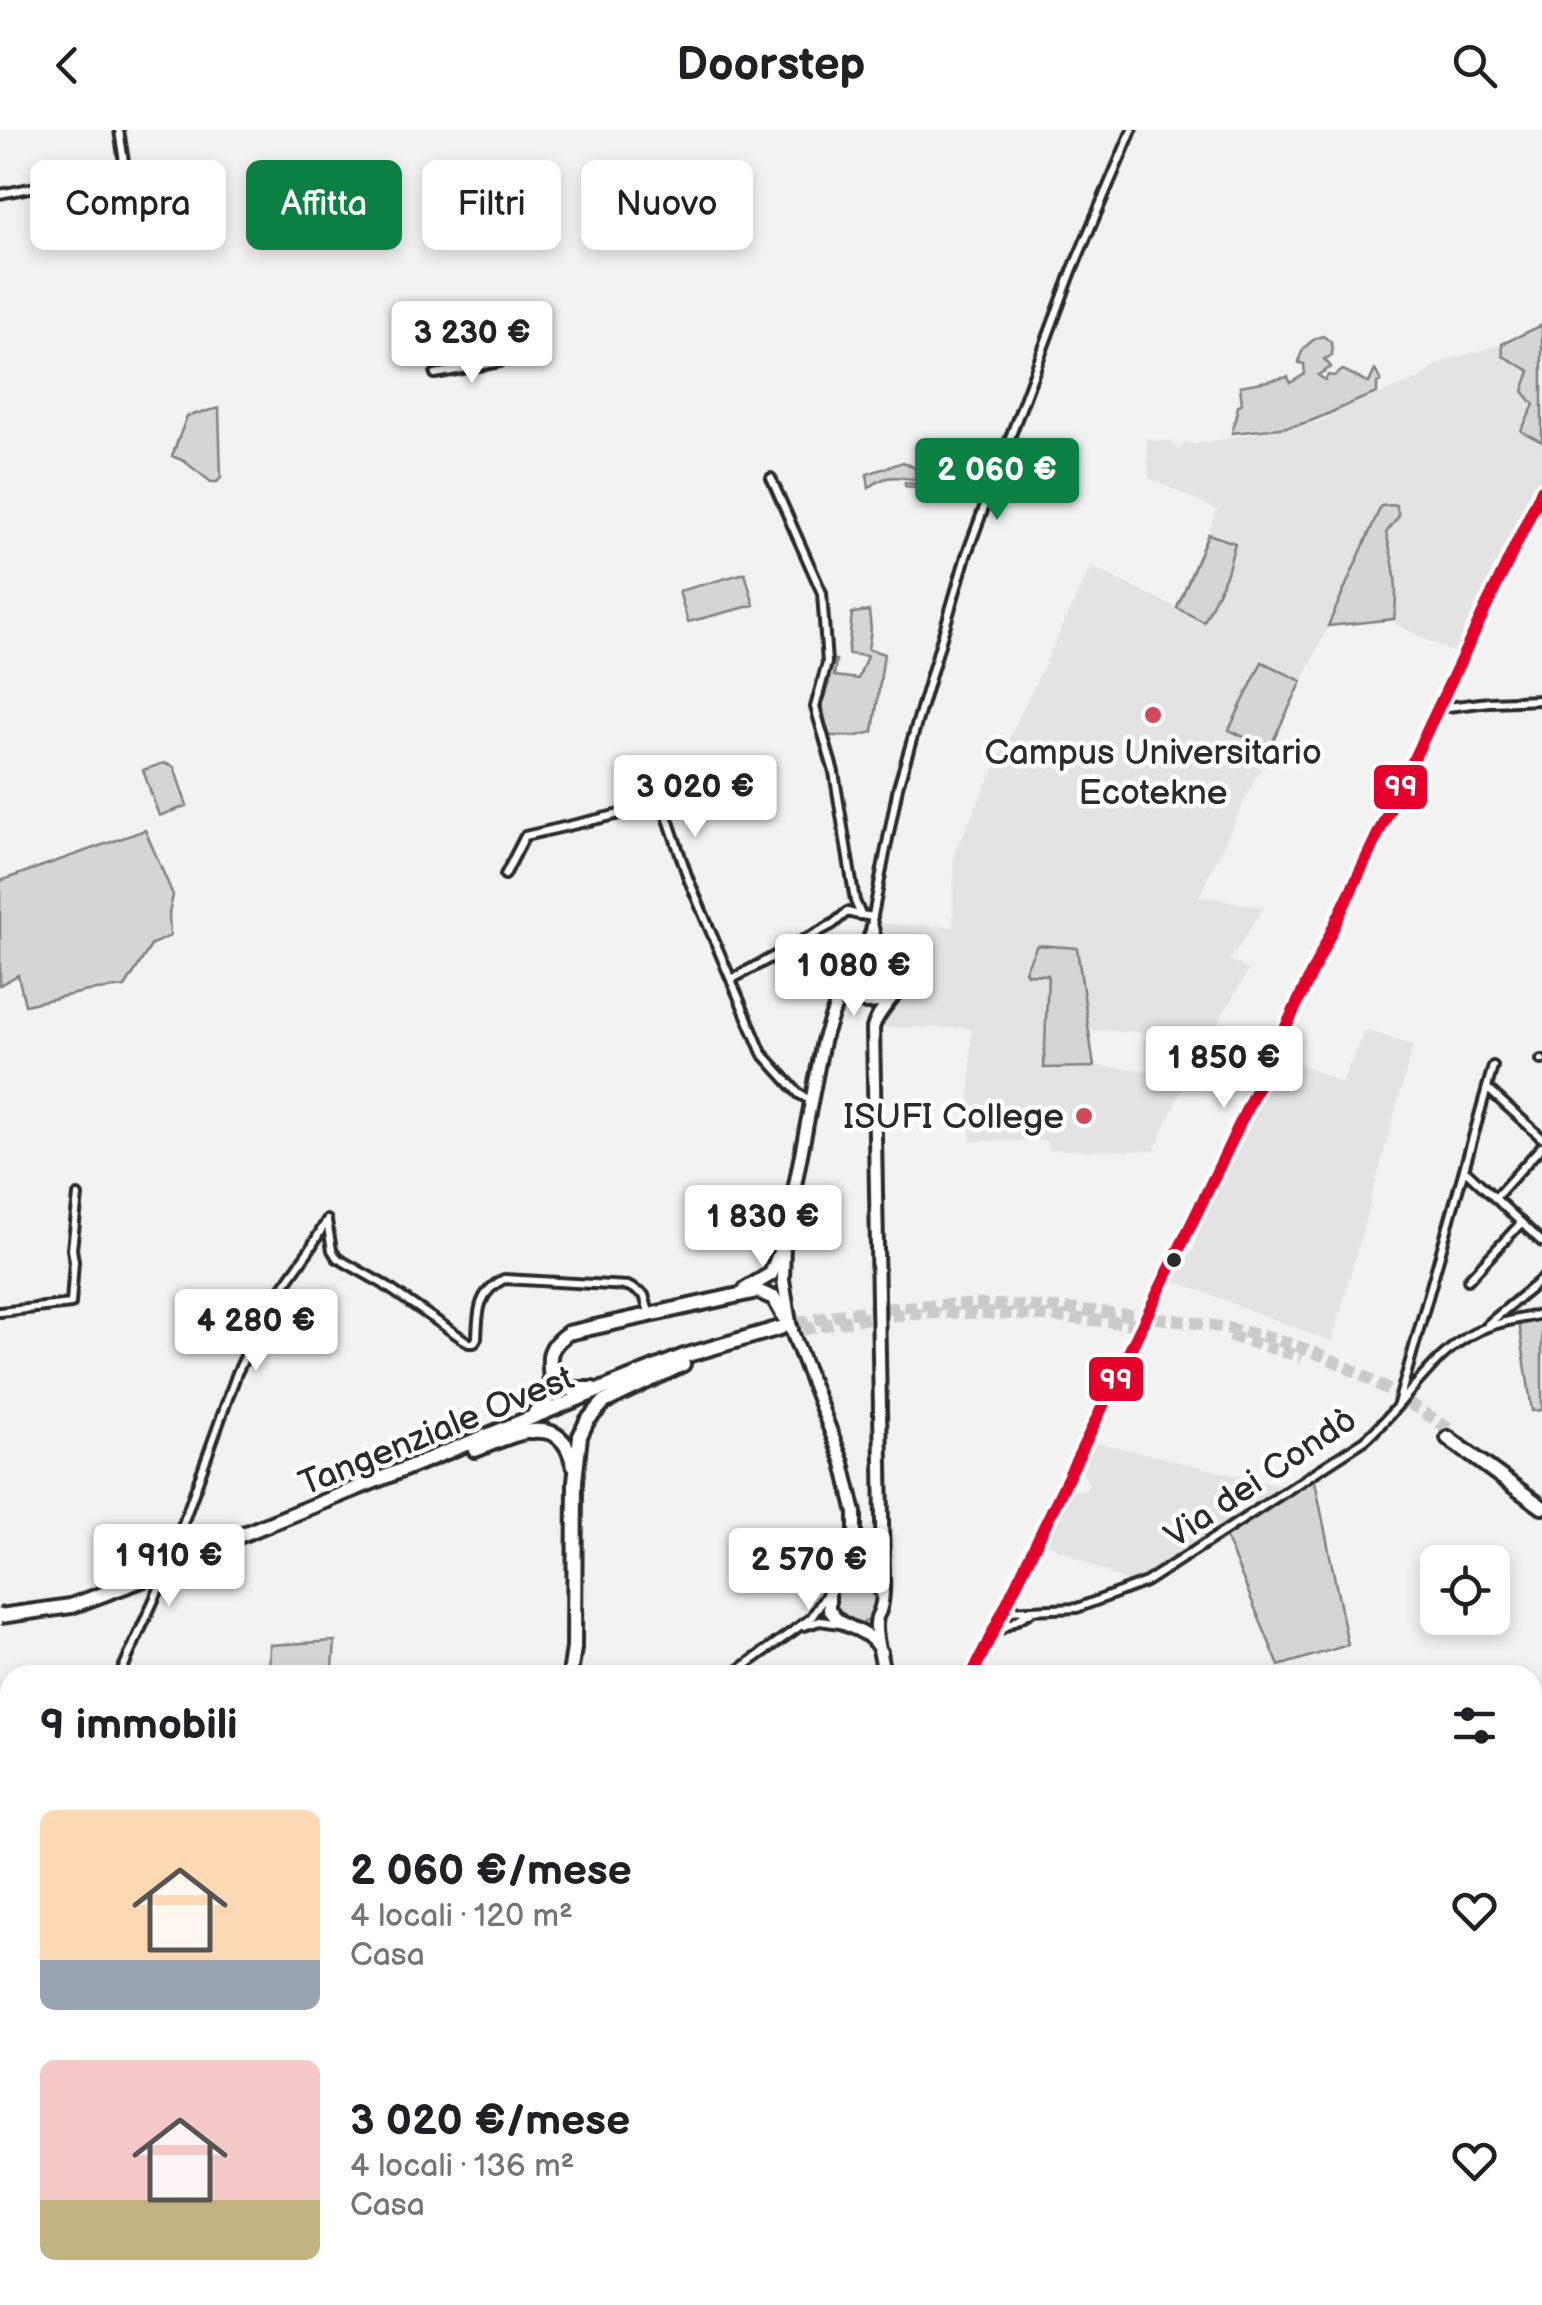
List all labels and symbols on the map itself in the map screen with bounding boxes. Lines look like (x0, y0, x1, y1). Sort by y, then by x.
pin: 3 230 € (380, 301, 564, 386)
pin: 2 060 € (905, 438, 1089, 523)
marker: Campus Universitario Ecotekne (1142, 704, 1164, 726)
place label: Campus Universitario Ecotekne (984, 732, 1322, 815)
pin: 3 020 € (603, 755, 787, 840)
line badge: 99 (1372, 763, 1429, 811)
text: 99 (1385, 771, 1417, 804)
pin: 1 080 € (762, 934, 946, 1019)
pin: 1 850 € (1132, 1026, 1316, 1111)
place label: ISUFI College (843, 1096, 1064, 1139)
marker: ISUFI College (1073, 1105, 1095, 1127)
pin: 1 830 € (671, 1185, 855, 1270)
unlabelled marker (1164, 1250, 1184, 1270)
pin: 4 280 € (164, 1289, 348, 1374)
line badge: 99 (1087, 1355, 1145, 1403)
street label: Tangenziale Ovest (293, 1357, 580, 1506)
text: 99 (1100, 1364, 1132, 1397)
street label: Via dei Condò (1157, 1398, 1365, 1558)
pin: 1 910 € (77, 1524, 261, 1609)
pin: 2 570 € (717, 1528, 901, 1613)

